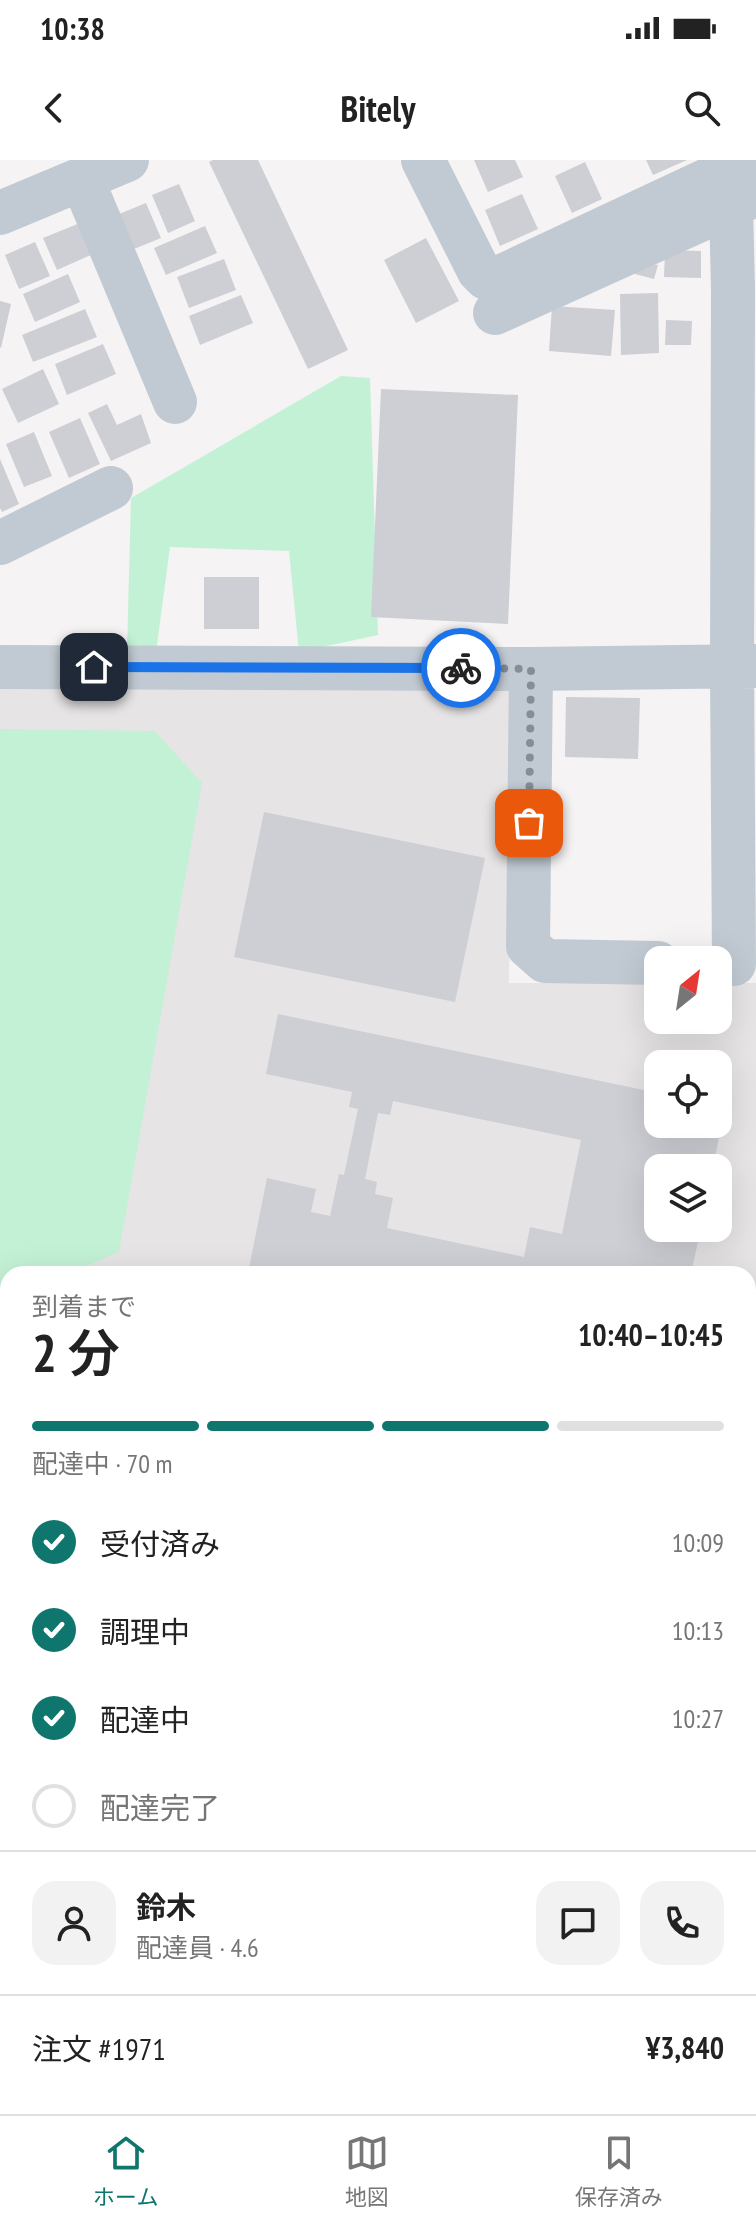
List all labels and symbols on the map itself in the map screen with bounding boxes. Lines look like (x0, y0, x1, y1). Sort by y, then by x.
courier (421, 628, 501, 708)
pin (60, 633, 128, 701)
pin (495, 789, 563, 857)
north arrow (644, 946, 732, 1034)

